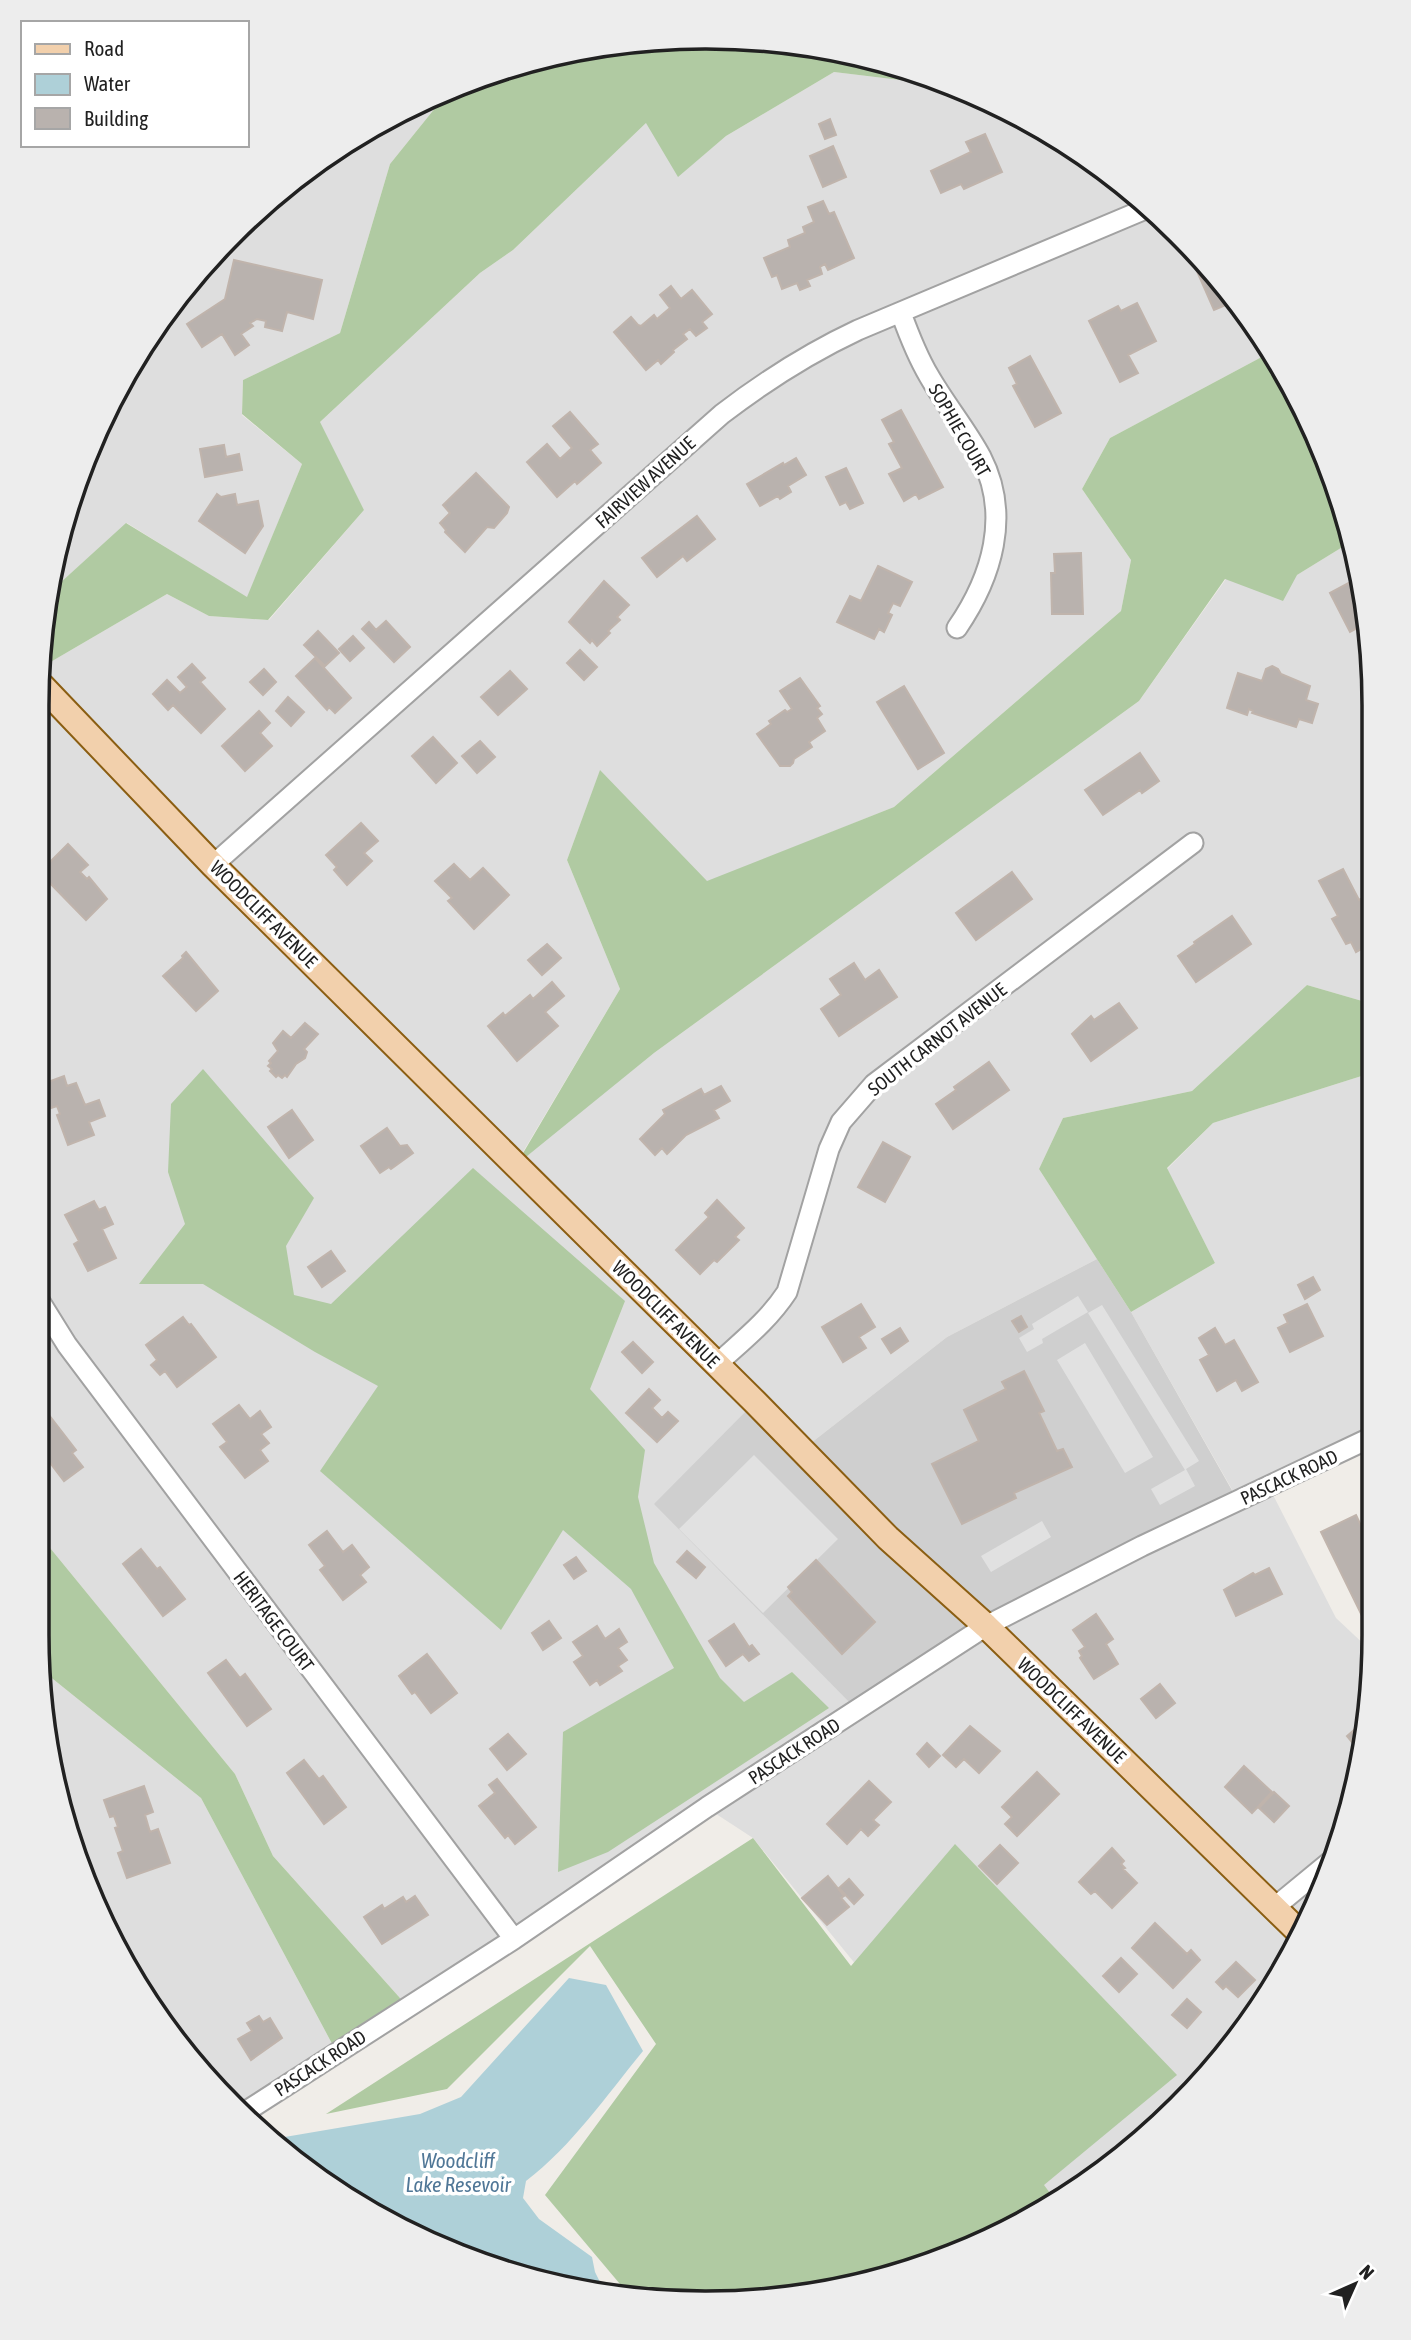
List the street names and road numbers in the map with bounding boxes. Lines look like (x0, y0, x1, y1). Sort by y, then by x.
street label: SOPHIE COURT (925, 380, 996, 481)
street label: FAIRVIEW AVENUE (591, 432, 699, 532)
street label: WOODCLIFF AVENUE (206, 856, 322, 972)
street label: SOUTH CARNOT AVENUE (863, 978, 1011, 1100)
street label: WOODCLIFF AVENUE (608, 1256, 724, 1372)
street label: PASCACK ROAD (1237, 1445, 1341, 1509)
street label: HERITAGE COURT (229, 1567, 319, 1676)
street label: WOODCLIFF AVENUE (1013, 1653, 1131, 1767)
street label: PASCACK ROAD (744, 1713, 844, 1789)
street label: PASCACK ROAD (270, 2025, 370, 2101)

